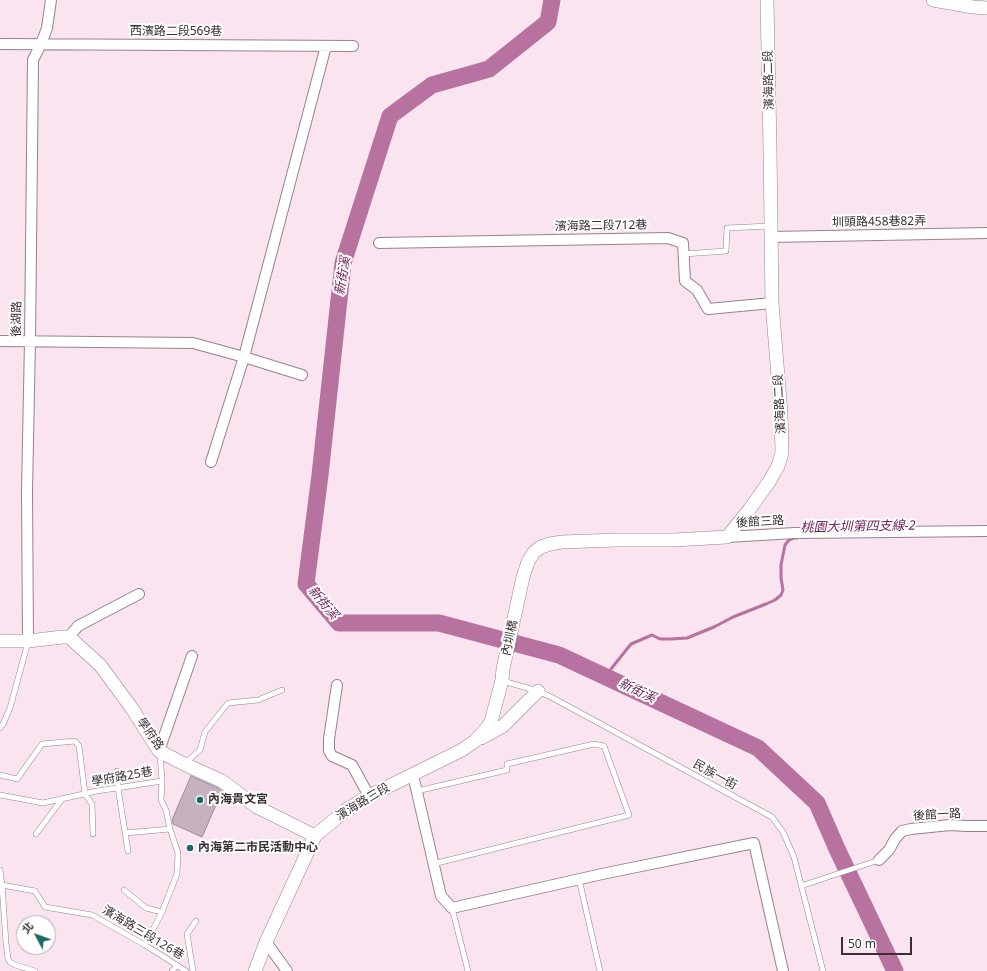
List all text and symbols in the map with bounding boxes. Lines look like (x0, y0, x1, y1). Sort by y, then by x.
street label: 西濱路二段569巷 (130, 25, 222, 39)
street label: 濱海路二段 (761, 50, 777, 110)
street label: 圳頭路458巷82弄 (832, 214, 926, 230)
street label: 濱海路二段712巷 (555, 218, 647, 234)
water label: 新街溪 (332, 255, 354, 297)
street label: 後湖路 (9, 301, 25, 337)
street label: 濱海路二段 (771, 374, 789, 434)
street label: 後館三路 (736, 514, 784, 530)
water label: 桃園大圳第四支線-2 (800, 518, 916, 536)
water label: 新街溪 (304, 583, 342, 623)
street label: 內圳橋 (499, 619, 521, 657)
water label: 新街溪 (616, 676, 658, 706)
street label: 學府路 (134, 715, 166, 753)
street label: 民族一街 (691, 757, 739, 793)
street label: 學府路25巷 (90, 765, 154, 789)
street label: 濱海路三段 (334, 780, 392, 824)
place label: 內海貴文宮 (208, 793, 268, 807)
marker: 內海貴文宮 (195, 795, 205, 805)
street label: 後館一路 (913, 807, 961, 823)
place label: 內海第二市民活動中心 (198, 841, 318, 855)
marker: 內海第二市民活動中心 (185, 843, 195, 853)
street label: 濱海路三段126巷 (100, 903, 186, 963)
north arrow (16, 915, 56, 955)
text: 北 (18, 918, 37, 937)
scale bar (843, 929, 914, 955)
text: 50 m (848, 935, 876, 952)

